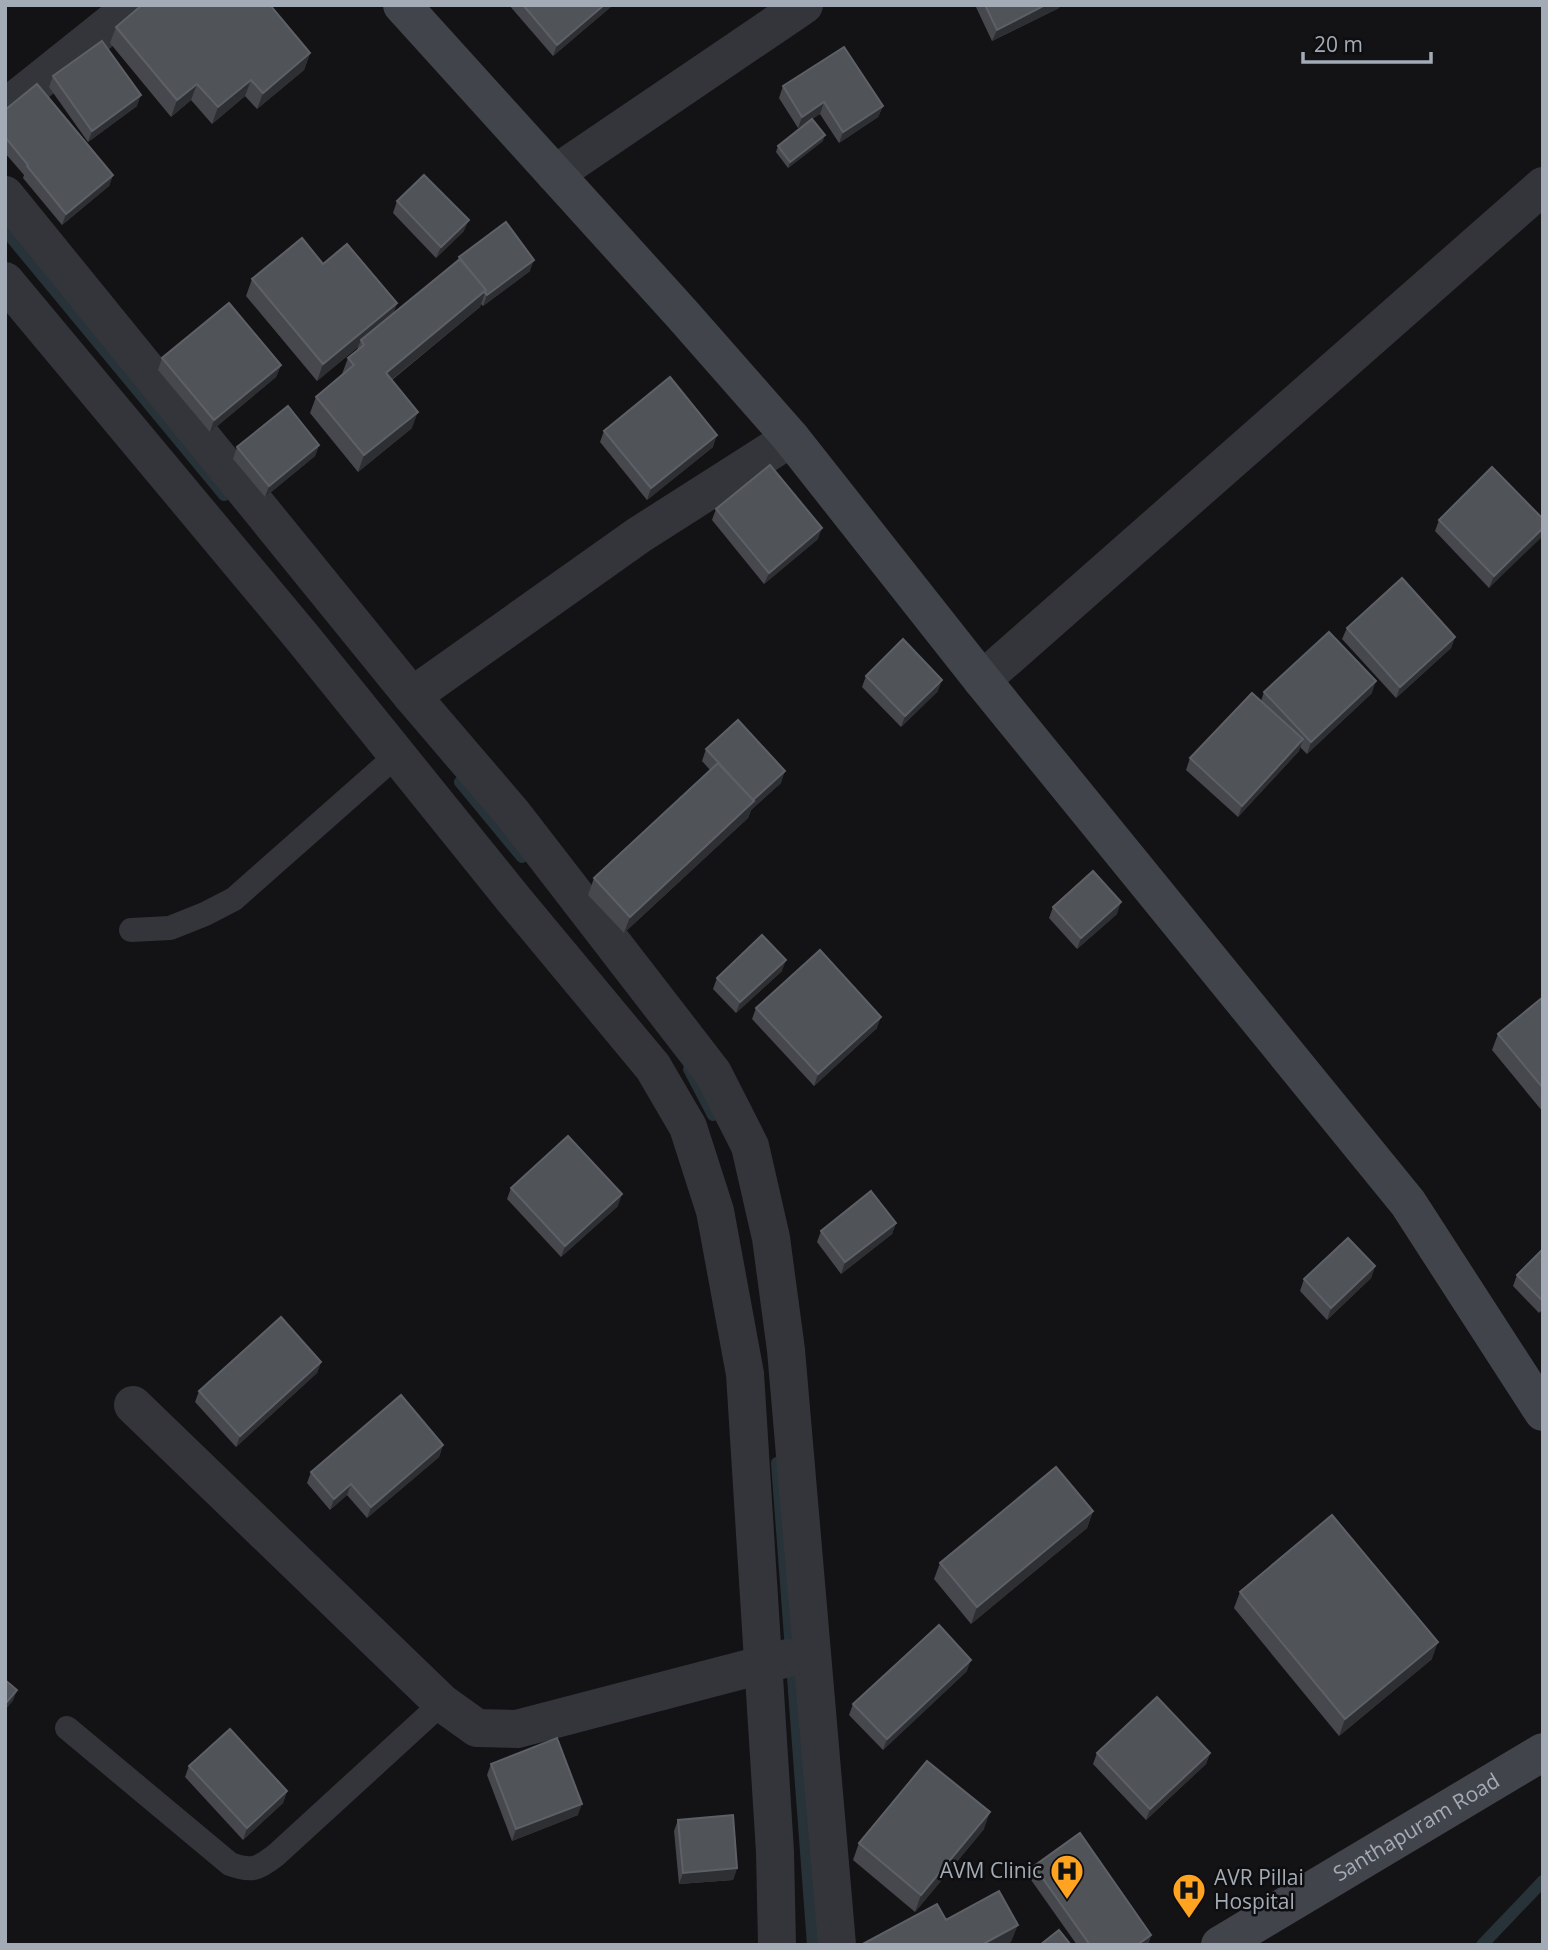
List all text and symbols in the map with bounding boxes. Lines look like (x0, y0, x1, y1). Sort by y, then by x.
scale bar (1303, 21, 1431, 65)
text: 20 m (1314, 30, 1363, 58)
street label: Santhapuram Road (1328, 1766, 1504, 1887)
hospital icon: AVM Clinic (1048, 1852, 1086, 1901)
place label: AVM Clinic (940, 1856, 1042, 1884)
place label: AVR Pillai Hospital (1214, 1863, 1304, 1915)
hospital icon: AVR Pillai Hospital (1170, 1871, 1208, 1920)

